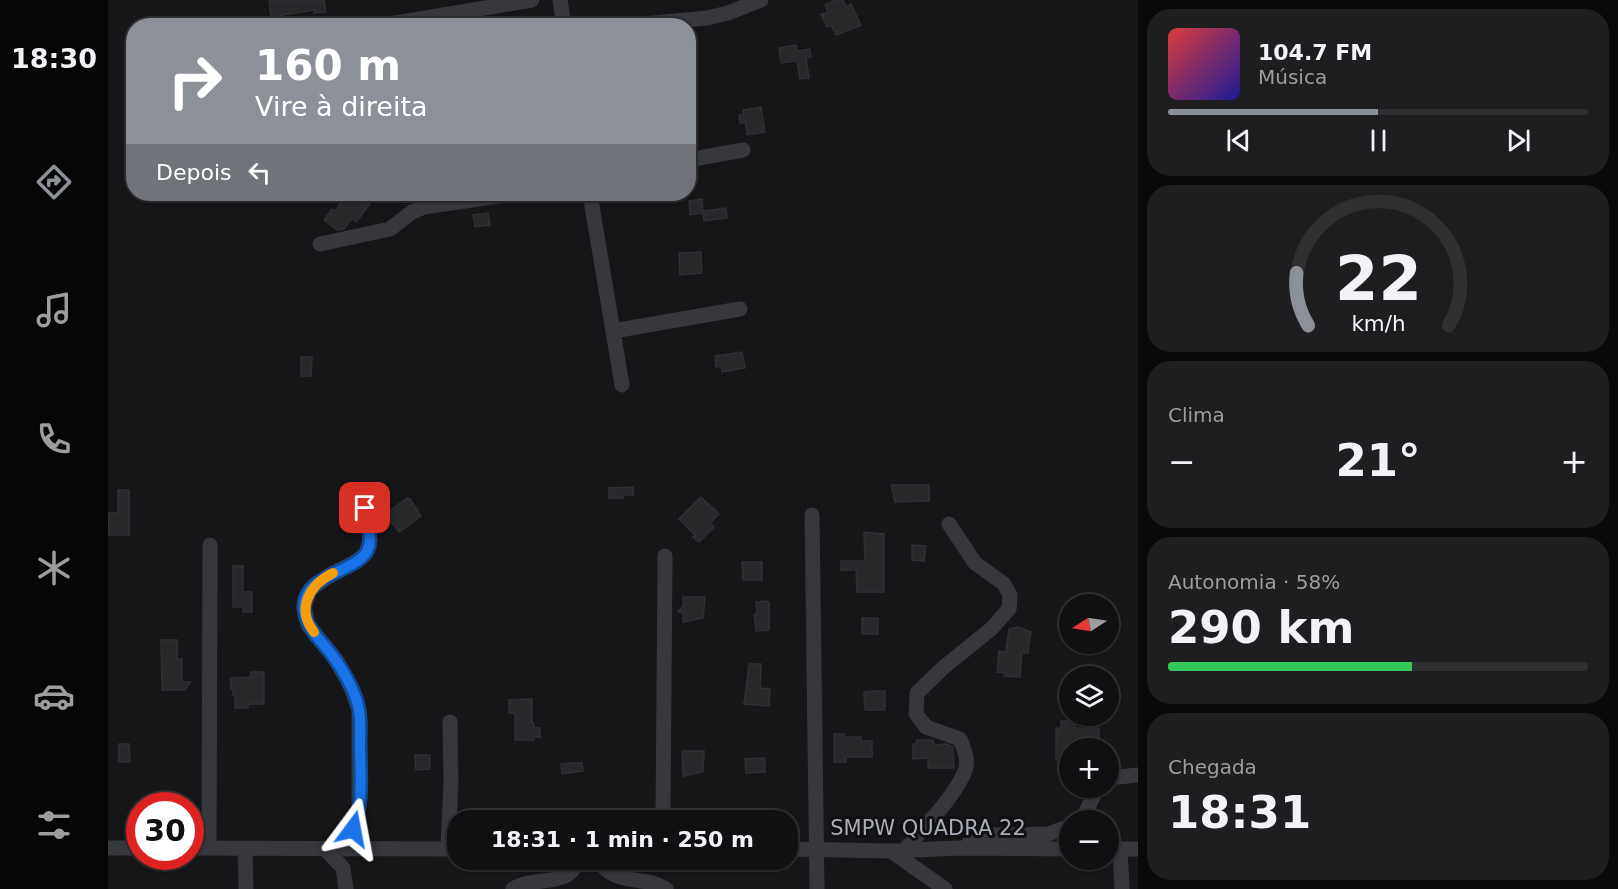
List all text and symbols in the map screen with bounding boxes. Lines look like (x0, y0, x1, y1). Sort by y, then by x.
text: 104.7 FM (1258, 40, 1372, 65)
text: 160 m (255, 41, 401, 90)
icon: right (156, 42, 234, 120)
text: 18:30 (11, 43, 97, 74)
text: Música (1258, 65, 1327, 89)
text: Vire à direita (255, 91, 428, 122)
icon: previous (1222, 124, 1255, 157)
icon: pause (1362, 124, 1395, 157)
icon: next (1502, 124, 1535, 157)
icon: left (243, 156, 276, 189)
text: Depois (156, 160, 231, 185)
icon: directions (33, 161, 75, 203)
text: 22 (1335, 242, 1421, 315)
icon: music (33, 289, 75, 331)
text: km/h (1351, 311, 1405, 336)
text: Clima (1168, 403, 1225, 427)
icon: phone (33, 418, 75, 460)
text: 21° (1335, 434, 1421, 487)
text: − (1168, 442, 1196, 481)
text: + (1560, 442, 1588, 481)
pin (339, 482, 390, 533)
icon: arrive (348, 491, 381, 524)
icon: climate (33, 547, 75, 589)
text: Autonomia · 58% (1168, 570, 1340, 594)
north arrow (1059, 594, 1119, 654)
map controls (1059, 594, 1119, 870)
text: 290 km (1168, 601, 1354, 654)
button: layers (1059, 666, 1119, 726)
icon: car (33, 675, 75, 717)
button: + (1059, 738, 1119, 798)
text: Chegada (1168, 755, 1257, 779)
text: 18:31 (1168, 786, 1311, 839)
speed limit sign: 30 (126, 792, 204, 870)
position arrow (321, 797, 385, 861)
icon: filters (33, 804, 75, 846)
button: − (1059, 810, 1119, 870)
street label: SMPW QUADRA 22 (830, 816, 1026, 840)
text: 18:31 · 1 min · 250 m (491, 827, 754, 852)

